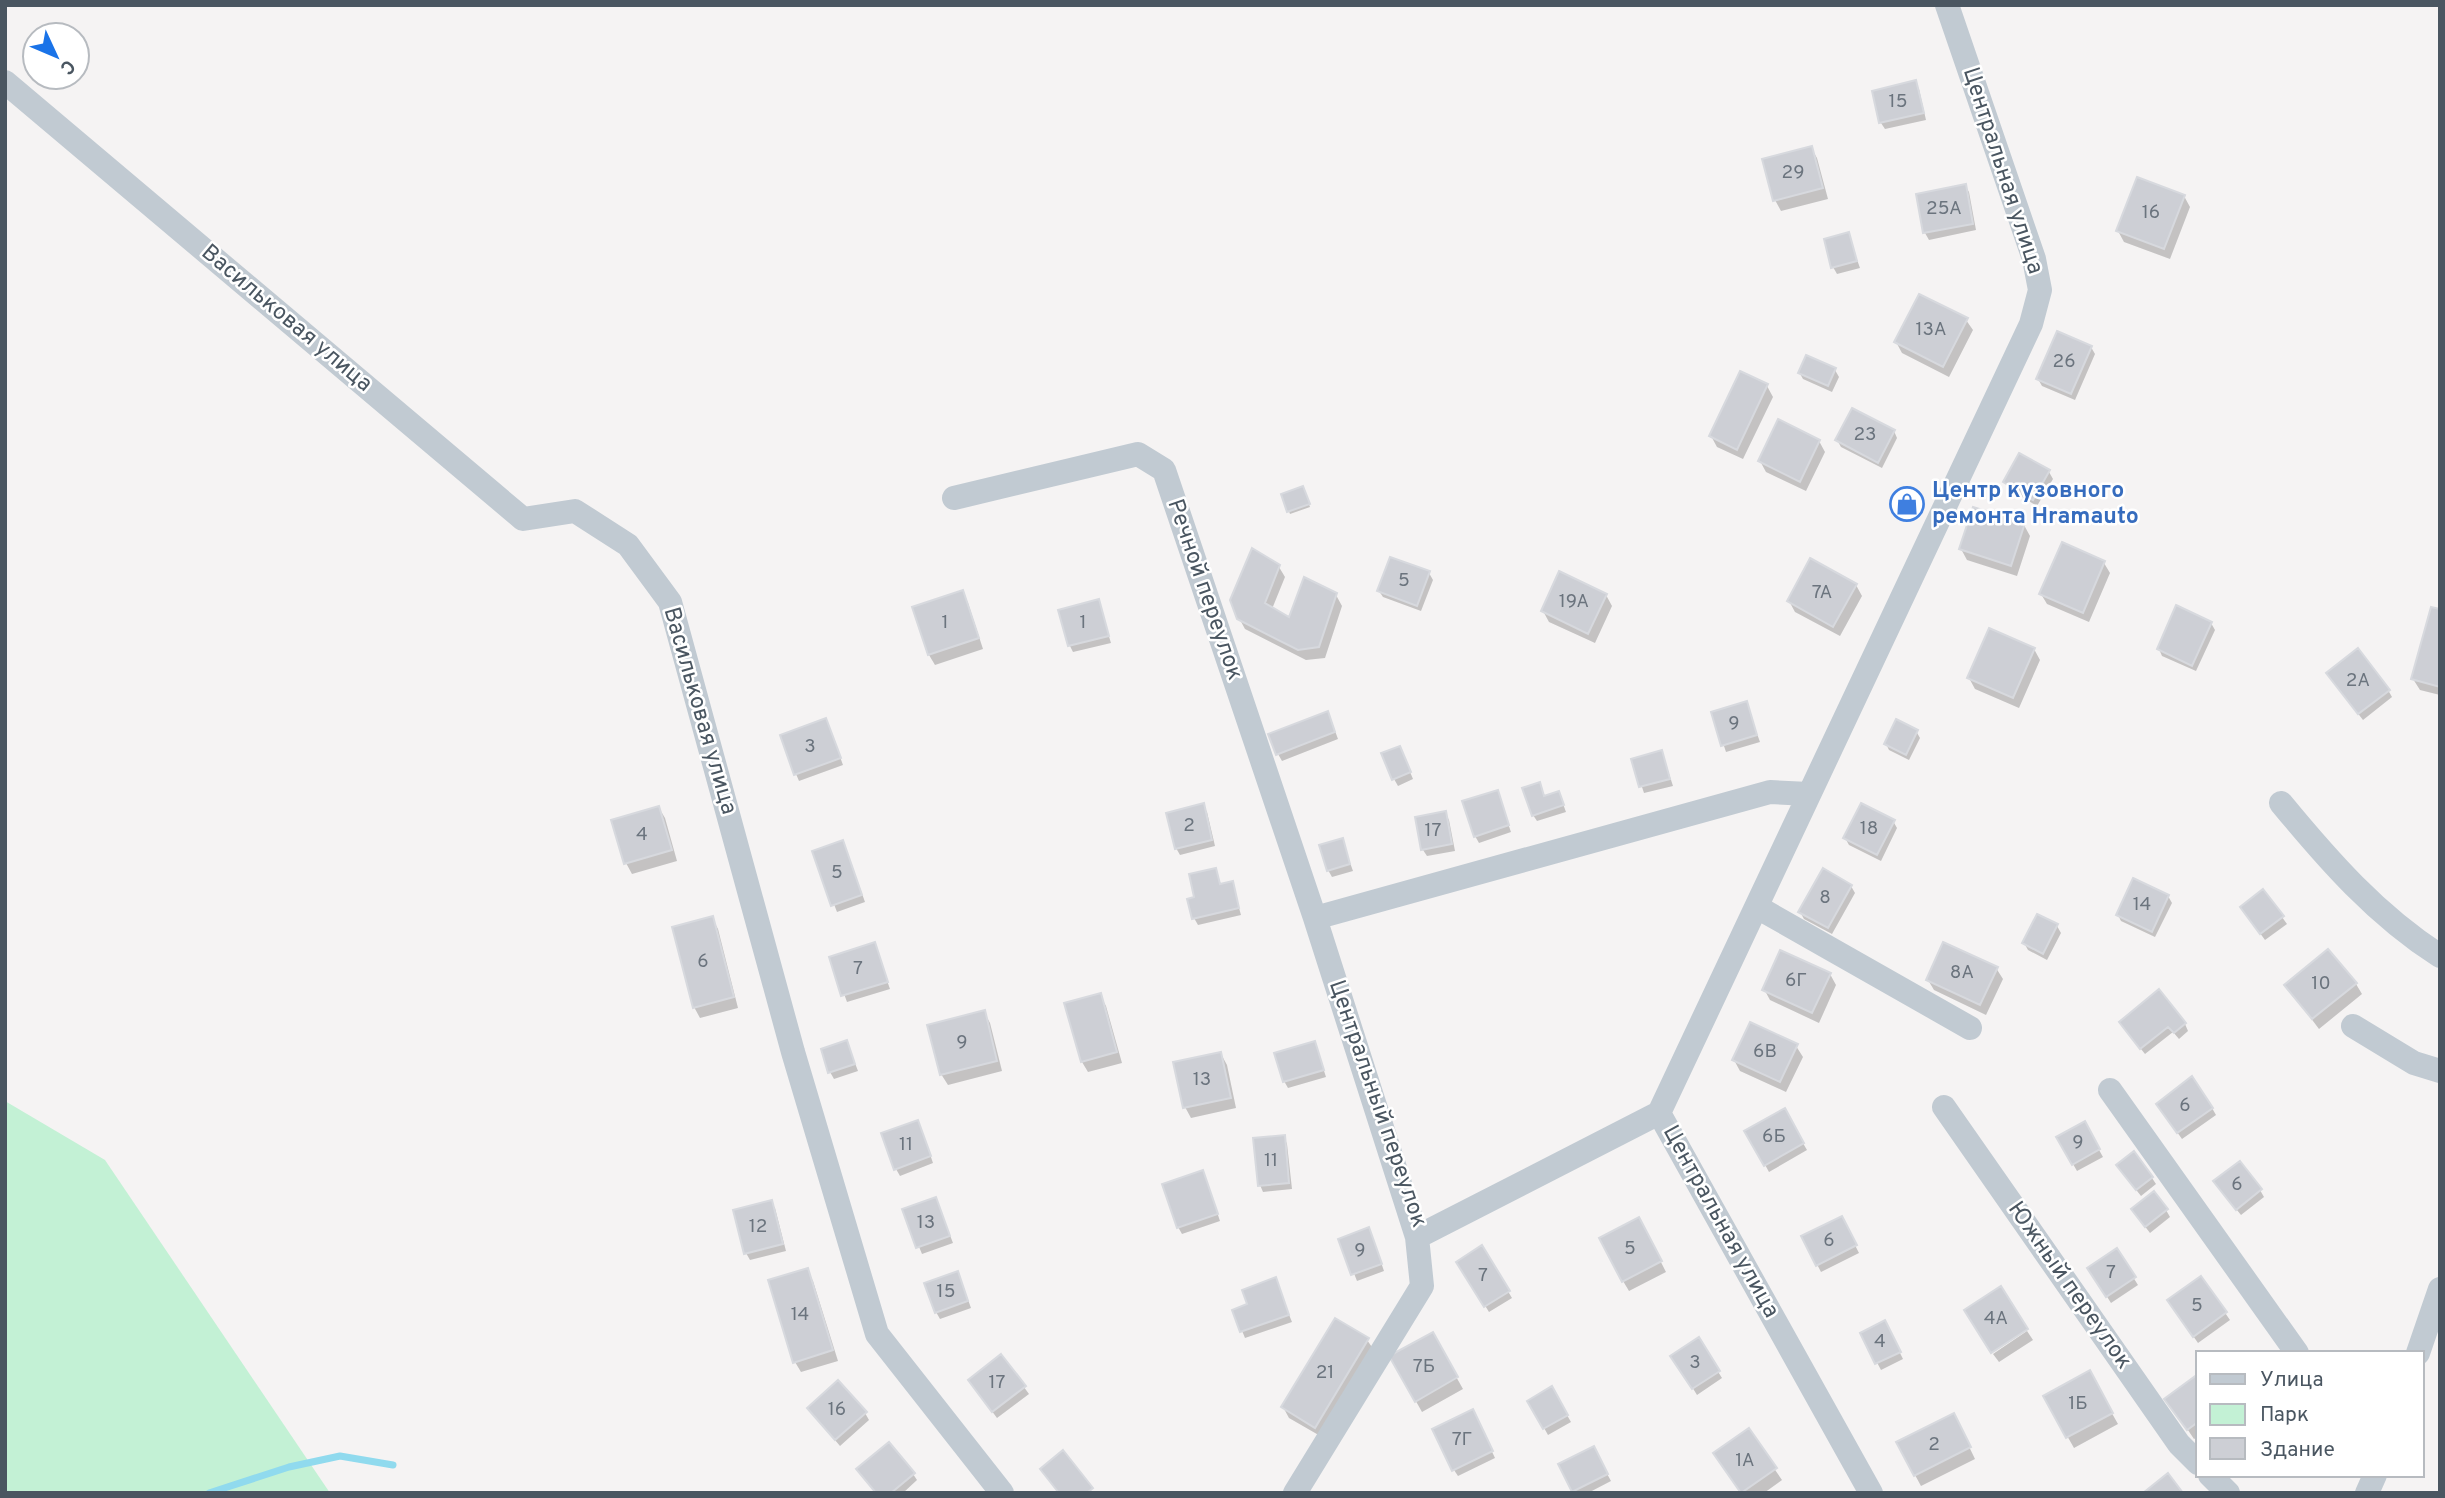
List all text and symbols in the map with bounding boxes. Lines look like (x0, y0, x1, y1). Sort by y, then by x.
north arrow (21, 21, 91, 91)
text: С (54, 54, 80, 79)
street label: Центральная улица (1955, 64, 2049, 278)
house number: 15 (1889, 90, 1907, 114)
house number: 29 (1782, 161, 1804, 185)
house number: 25А (1926, 197, 1962, 221)
house number: 16 (2142, 201, 2160, 225)
street label: Васильковая улица (195, 239, 377, 399)
house number: 13А (1915, 318, 1947, 342)
house number: 26 (2053, 350, 2075, 374)
house number: 23 (1853, 423, 1877, 447)
place label: Центр кузовного ремонта Hramauto (1932, 477, 2139, 532)
shop icon: Центр кузовного ремонта Hramauto (1888, 485, 1926, 523)
street label: Речной переулок (1159, 496, 1249, 684)
house number: 5 (1398, 569, 1410, 593)
house number: 7А (1812, 581, 1832, 605)
house number: 19А (1559, 590, 1589, 614)
street label: Васильковая улица (655, 604, 743, 818)
house number: 1 (941, 611, 949, 635)
house number: 1 (1079, 611, 1087, 635)
house number: 2А (2346, 669, 2370, 693)
house number: 9 (1728, 712, 1740, 736)
house number: 3 (804, 735, 816, 759)
house number: 2 (1183, 814, 1195, 838)
house number: 18 (1860, 817, 1878, 841)
house number: 17 (1425, 819, 1442, 843)
house number: 4 (636, 823, 648, 847)
house number: 5 (831, 861, 843, 885)
house number: 8 (1819, 886, 1831, 910)
house number: 14 (2133, 893, 2151, 917)
house number: 6 (697, 950, 709, 974)
house number: 7 (853, 957, 863, 981)
house number: 8А (1950, 961, 1974, 985)
house number: 6Г (1785, 969, 1807, 993)
house number: 10 (2311, 972, 2331, 996)
street label: Центральный переулок (1321, 976, 1433, 1232)
house number: 9 (956, 1031, 968, 1055)
house number: 6В (1753, 1040, 1777, 1064)
house number: 13 (1193, 1068, 1211, 1092)
house number: 6 (2179, 1094, 2191, 1118)
street label: Центральная улица (1655, 1121, 1785, 1323)
house number: 6Б (1762, 1125, 1786, 1149)
house number: 9 (2072, 1131, 2084, 1155)
house number: 11 (899, 1133, 913, 1157)
house number: 11 (1264, 1149, 1278, 1173)
house number: 6 (2231, 1173, 2243, 1197)
street label: Южный переулок (2000, 1197, 2138, 1375)
house number: 13 (917, 1211, 935, 1235)
house number: 12 (749, 1215, 767, 1239)
house number: 6 (1823, 1229, 1835, 1253)
house number: 5 (1624, 1237, 1636, 1261)
house number: 9 (1354, 1239, 1366, 1263)
house number: 7 (2106, 1261, 2116, 1285)
house number: 7 (1478, 1264, 1488, 1288)
house number: 15 (937, 1280, 955, 1304)
house number: 5 (2191, 1294, 2203, 1318)
house number: 14 (791, 1303, 809, 1327)
house number: 4А (1984, 1307, 2008, 1331)
house number: 4 (1874, 1330, 1886, 1354)
house number: 3 (1689, 1351, 1701, 1375)
legend (2196, 1351, 2424, 1477)
house number: 7Б (1413, 1355, 1435, 1379)
house number: 21 (1316, 1361, 1334, 1385)
text: Улица (2260, 1367, 2324, 1394)
house number: 17 (989, 1371, 1006, 1395)
house number: 1Б (2068, 1392, 2088, 1416)
house number: 16 (828, 1398, 846, 1422)
text: Парк (2260, 1402, 2309, 1429)
house number: 7Г (1452, 1428, 1472, 1452)
house number: 2 (1928, 1433, 1940, 1457)
text: Здание (2260, 1437, 2335, 1464)
house number: 1А (1735, 1449, 1755, 1473)

